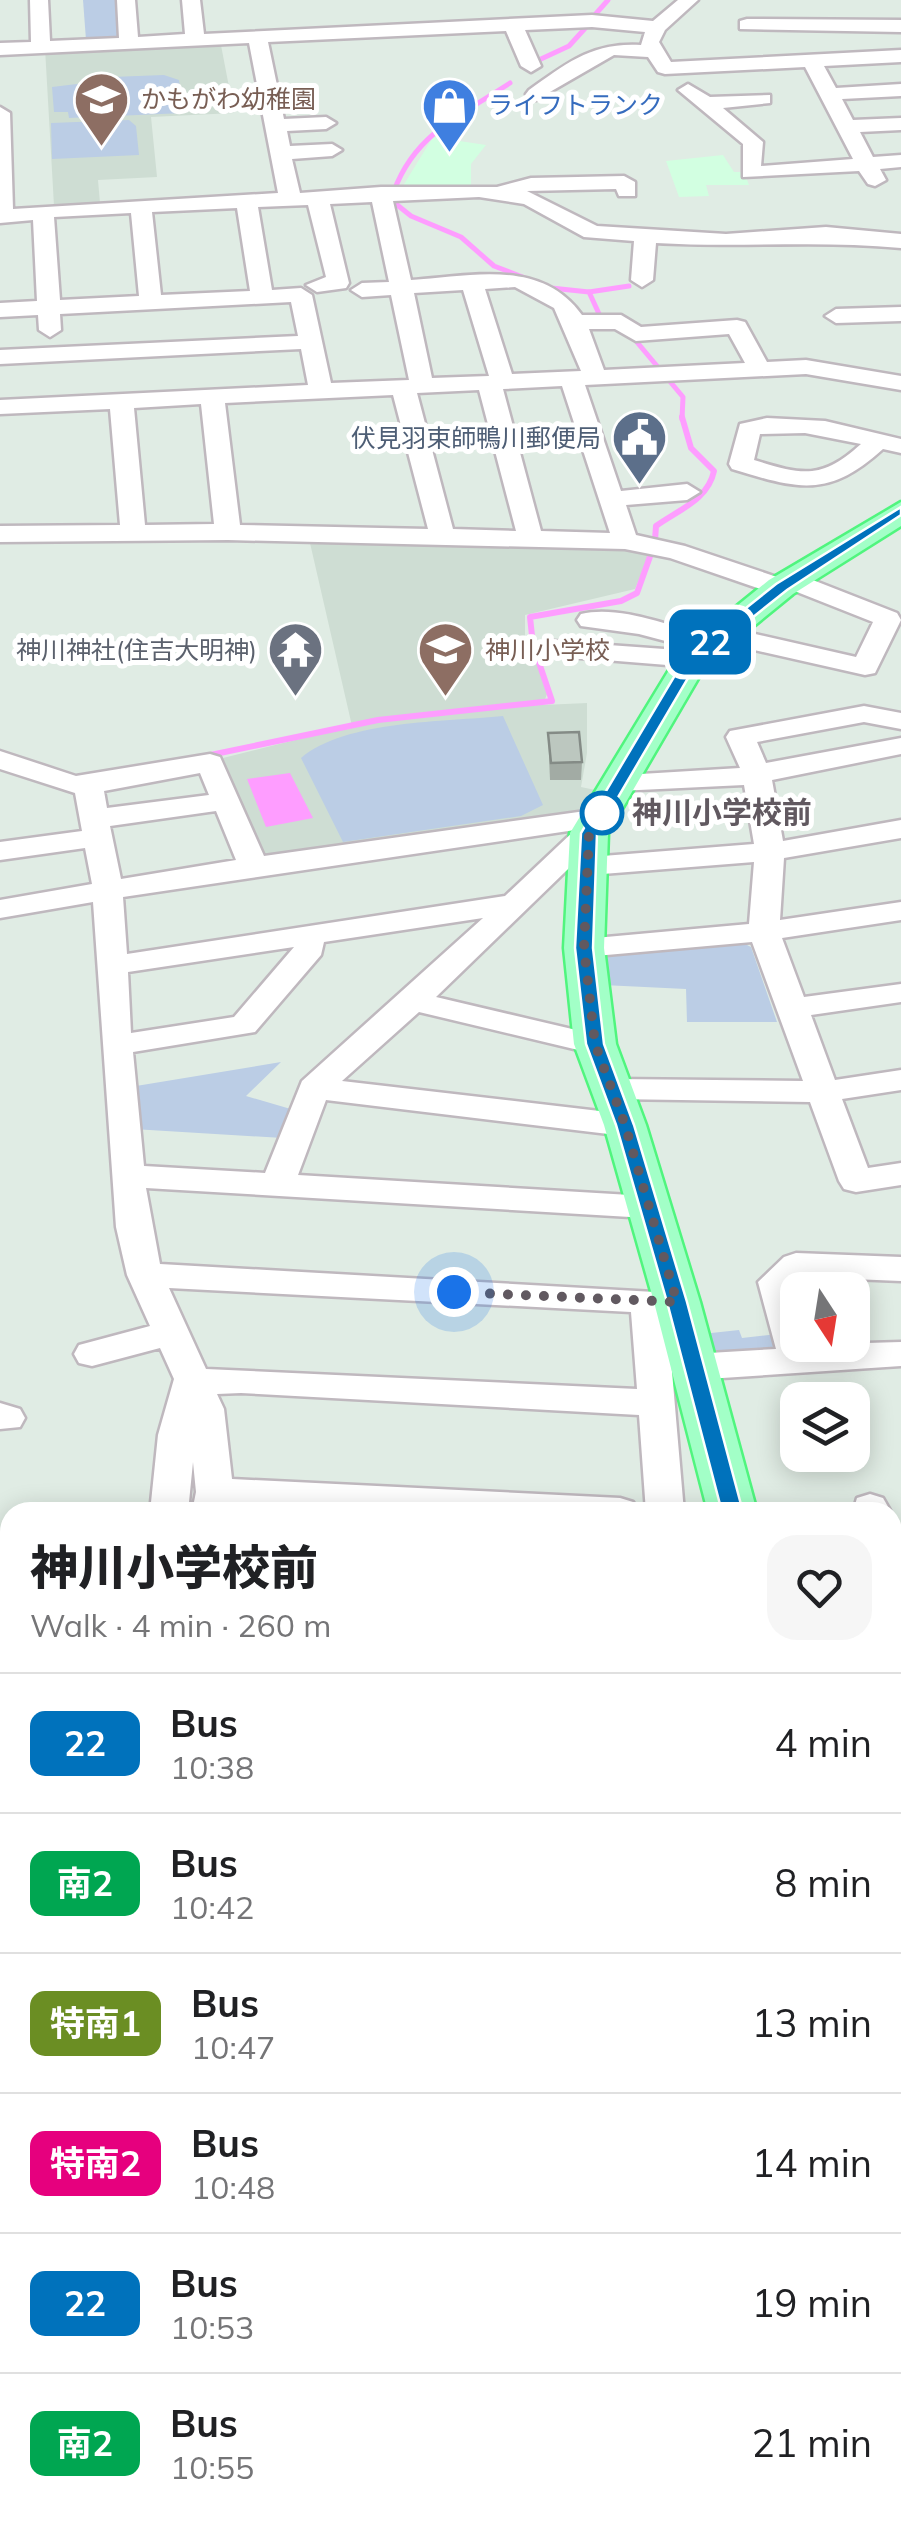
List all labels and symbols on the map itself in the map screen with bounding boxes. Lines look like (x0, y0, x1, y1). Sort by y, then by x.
school or university icon: かもがわ幼稚園 (72, 69, 132, 148)
shop icon: ライフトランク (419, 75, 479, 154)
place label: かもがわ幼稚園 (141, 83, 316, 114)
place label: ライフトランク (488, 89, 663, 120)
public building icon: 伏見羽束師鴨川郵便局 (610, 408, 670, 487)
place label: 伏見羽束師鴨川郵便局 (351, 422, 601, 453)
line badge: 22 (665, 610, 755, 674)
temple icon: 神川神社(住吉大明神) (266, 620, 326, 699)
school or university icon: 神川小学校 (416, 620, 476, 699)
place label: 神川神社(住吉大明神) (16, 634, 257, 665)
place label: 神川小学校 (485, 634, 610, 665)
marker: 神川小学校前 (581, 792, 623, 834)
place label: 神川小学校前 (632, 793, 812, 831)
your location (429, 1267, 479, 1317)
north arrow (780, 1272, 870, 1362)

